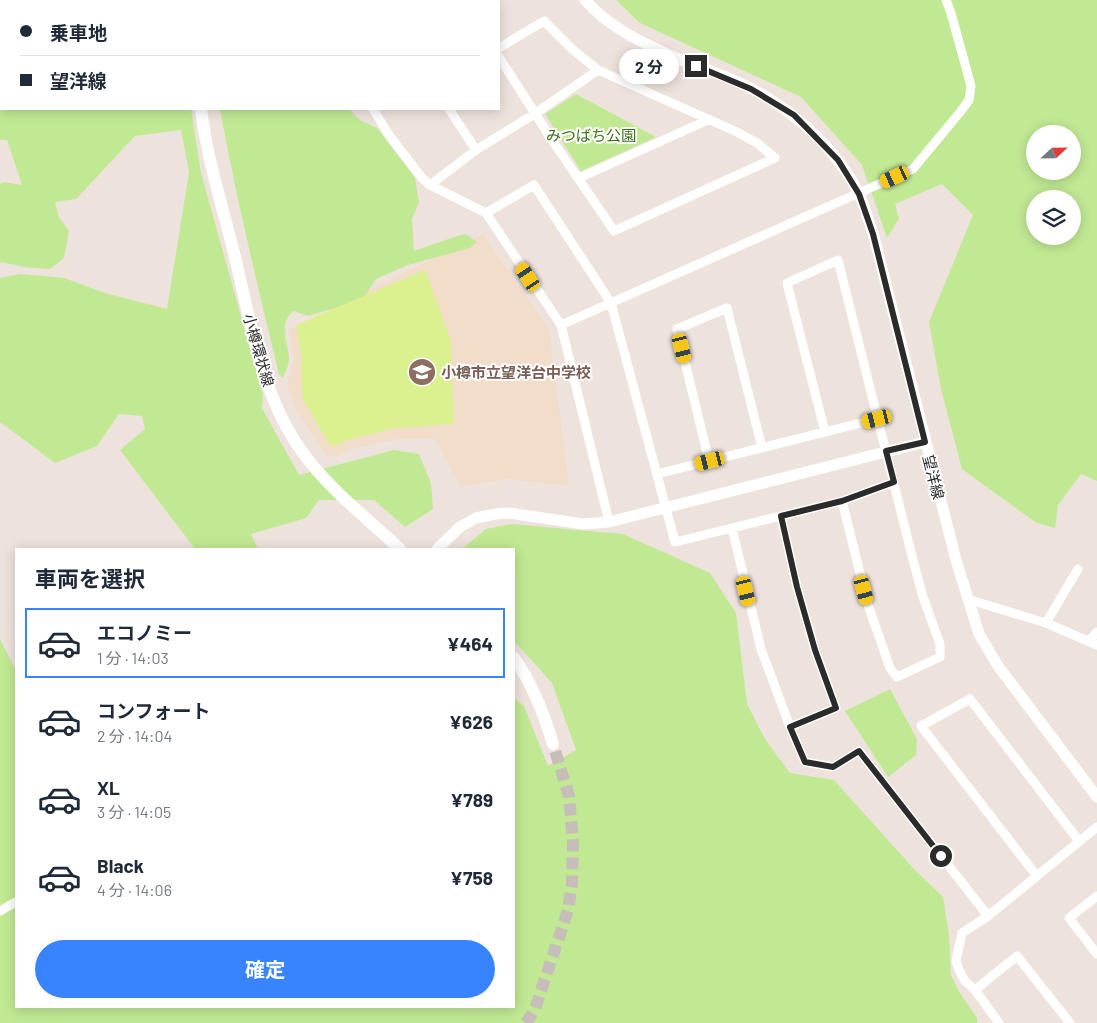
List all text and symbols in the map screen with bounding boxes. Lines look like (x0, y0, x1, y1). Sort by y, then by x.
text: 乗車地 (50, 21, 107, 44)
callout: 2 分 (618, 48, 678, 84)
route end (685, 55, 707, 77)
text: 2 分 (635, 57, 663, 76)
text: 望洋線 (50, 69, 107, 92)
north arrow (1026, 125, 1081, 180)
map controls (1026, 125, 1081, 245)
park label: みつばち公園 (546, 126, 636, 144)
car (878, 164, 911, 190)
button: layers (1026, 190, 1081, 245)
car (513, 260, 542, 294)
street label: 小樽環状線 (240, 311, 278, 389)
car (671, 332, 692, 364)
school or university icon: 小樽市立望洋台中学校 (407, 357, 437, 387)
place label: 小樽市立望洋台中学校 (441, 363, 591, 381)
car (860, 408, 893, 430)
car (693, 450, 726, 472)
street label: 望洋線 (920, 453, 948, 501)
text: 車両を選択 (35, 565, 145, 591)
car (852, 574, 875, 606)
car (735, 575, 756, 607)
icon: car (37, 621, 82, 666)
text: エコノミー (97, 621, 192, 644)
text: ¥464 (447, 632, 493, 655)
text: 1 分 · 14:03 (97, 648, 169, 667)
icon: car (37, 699, 82, 744)
text: コンフォート (97, 699, 210, 722)
text: ¥626 (449, 710, 493, 733)
text: 2 分 · 14:04 (97, 726, 172, 745)
text: XL (97, 776, 120, 799)
icon: car (37, 777, 82, 822)
text: ¥789 (450, 788, 493, 811)
text: 3 分 · 14:05 (97, 802, 171, 821)
route start (930, 845, 952, 867)
text: Black (97, 854, 144, 877)
icon: car (37, 855, 82, 900)
text: ¥758 (450, 866, 493, 889)
text: 4 分 · 14:06 (97, 880, 172, 899)
button: 確定 (35, 940, 495, 998)

